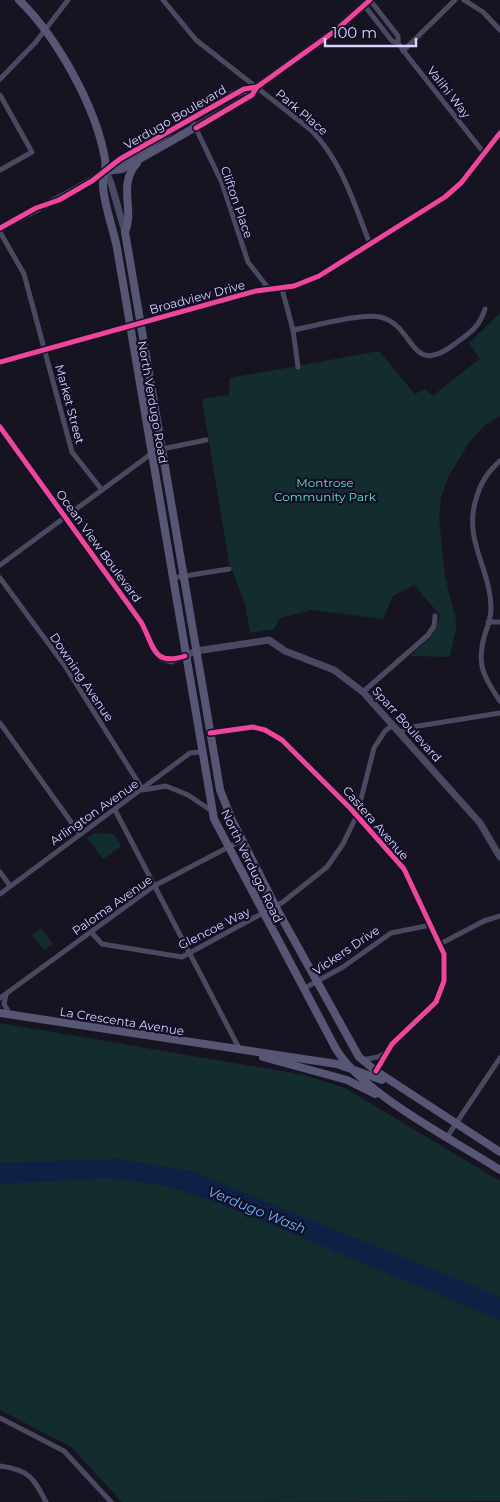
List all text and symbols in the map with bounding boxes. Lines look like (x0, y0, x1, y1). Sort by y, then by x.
scale bar (325, 15, 416, 47)
text: 100 m (332, 23, 377, 42)
street label: Valihi Way (424, 63, 474, 121)
street label: Verdugo Boulevard (121, 82, 229, 152)
street label: Park Place (273, 86, 331, 138)
street label: Clifton Place (218, 164, 256, 240)
street label: Broadview Drive (148, 277, 246, 317)
street label: North Verdugo Road (135, 339, 171, 465)
street label: Market Street (52, 363, 88, 446)
park label: Montrose Community Park (274, 475, 377, 504)
street label: Ocean View Boulevard (53, 487, 145, 605)
street label: Downing Avenue (47, 630, 117, 724)
street label: Sparr Boulevard (369, 683, 445, 765)
street label: Arlington Avenue (47, 776, 141, 848)
street label: Castera Avenue (340, 783, 412, 863)
street label: North Verdugo Road (218, 807, 286, 925)
street label: Paloma Avenue (69, 872, 155, 938)
street label: Glencoe Way (176, 903, 253, 952)
street label: Vickers Drive (310, 922, 382, 978)
street label: La Crescenta Avenue (59, 1004, 185, 1038)
water label: Verdugo Wash (205, 1182, 309, 1238)

